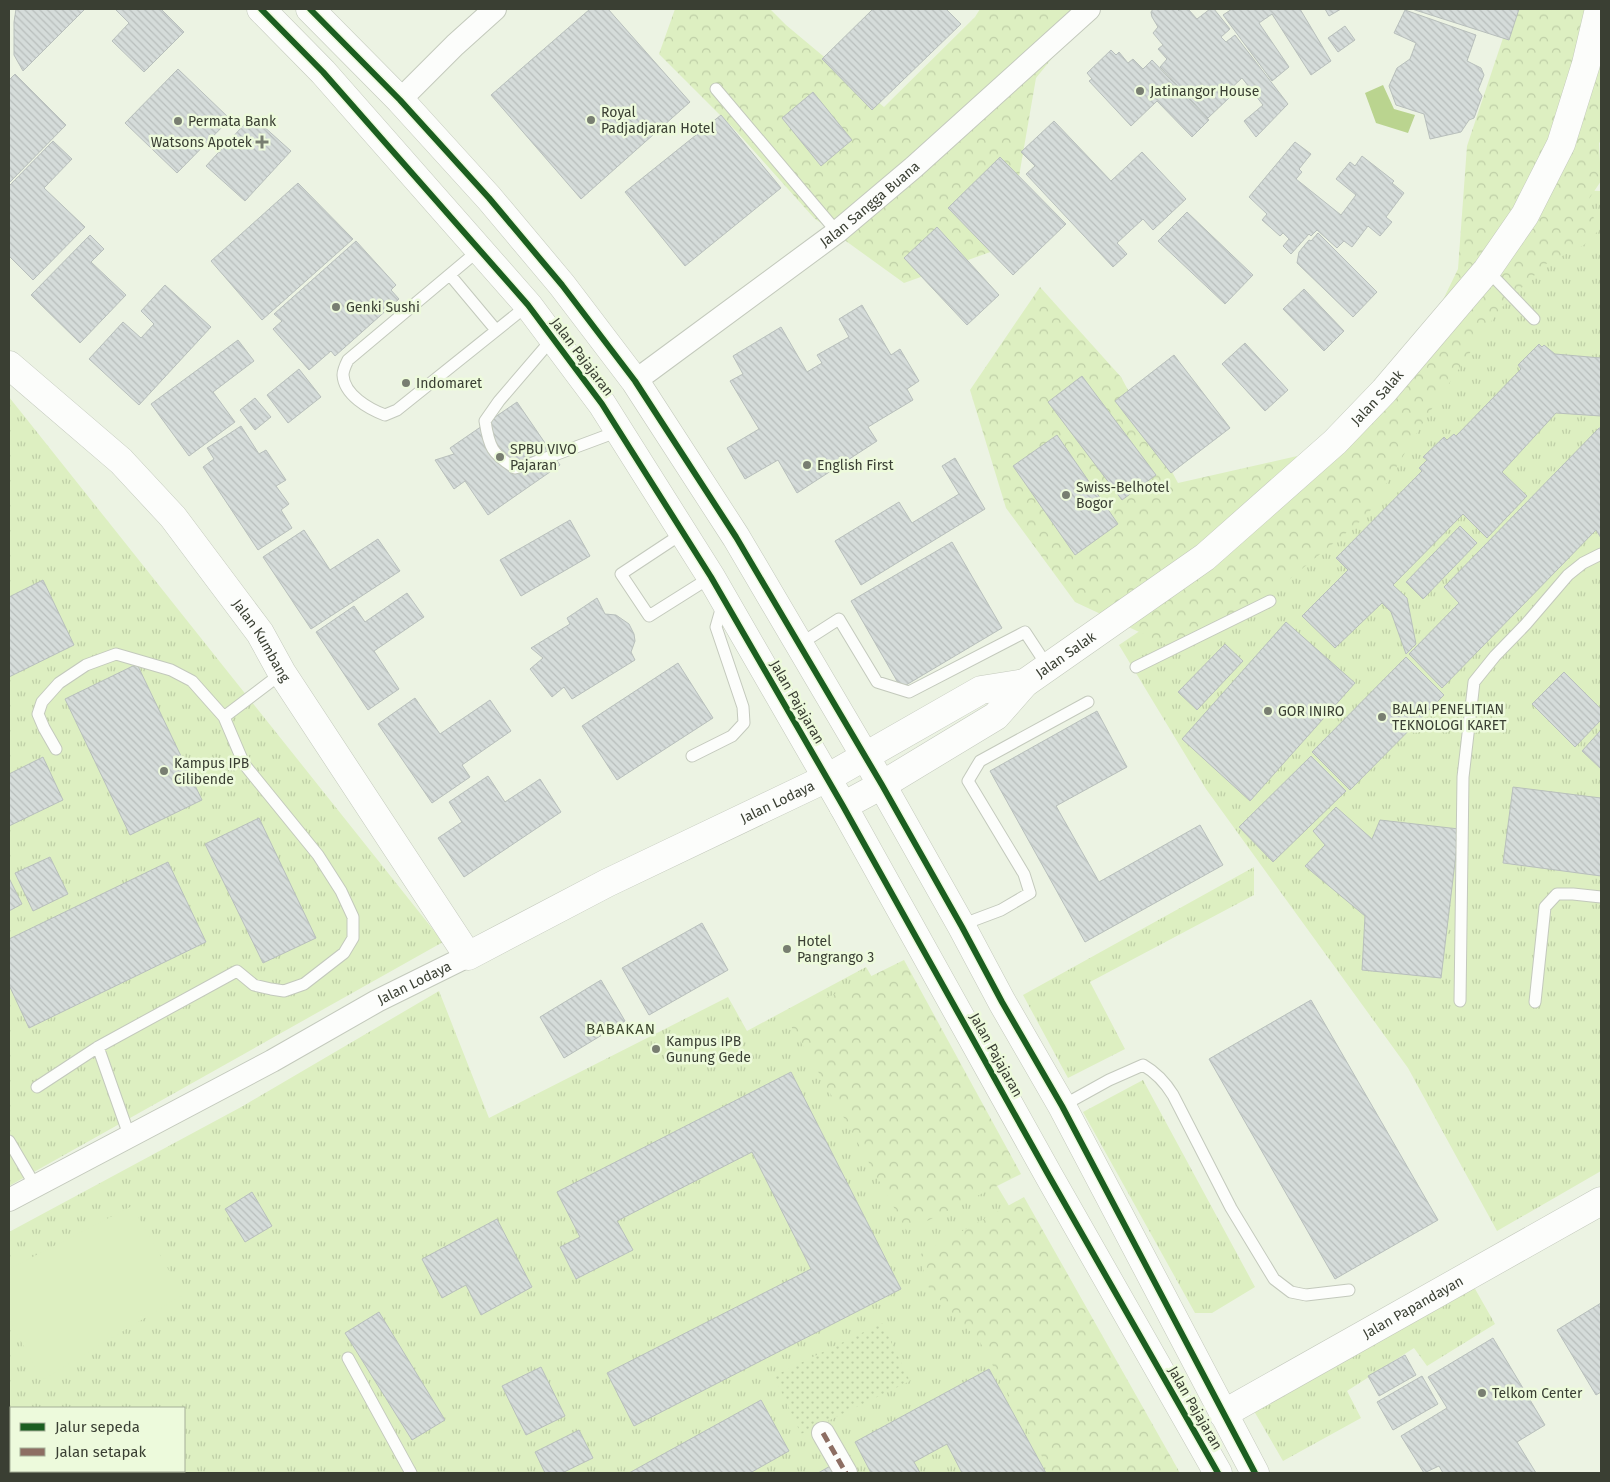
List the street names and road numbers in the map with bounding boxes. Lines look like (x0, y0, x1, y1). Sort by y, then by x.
street label: Jalan Sangga Buana (816, 158, 923, 250)
street label: Jalan Pajajaran (547, 314, 617, 400)
street label: Jalan Salak (1347, 366, 1407, 429)
street label: Jalan Kumbang (229, 596, 294, 686)
street label: Jalan Salak (1032, 627, 1100, 681)
street label: Jalan Pajajaran (766, 657, 828, 747)
street label: Jalan Lodaya (737, 777, 817, 827)
street label: Jalan Lodaya (375, 957, 454, 1008)
street label: Jalan Pajajaran (966, 1010, 1026, 1100)
street label: Jalan Papandayan (1360, 1272, 1466, 1342)
street label: Jalan Pajajaran (1164, 1363, 1226, 1453)

